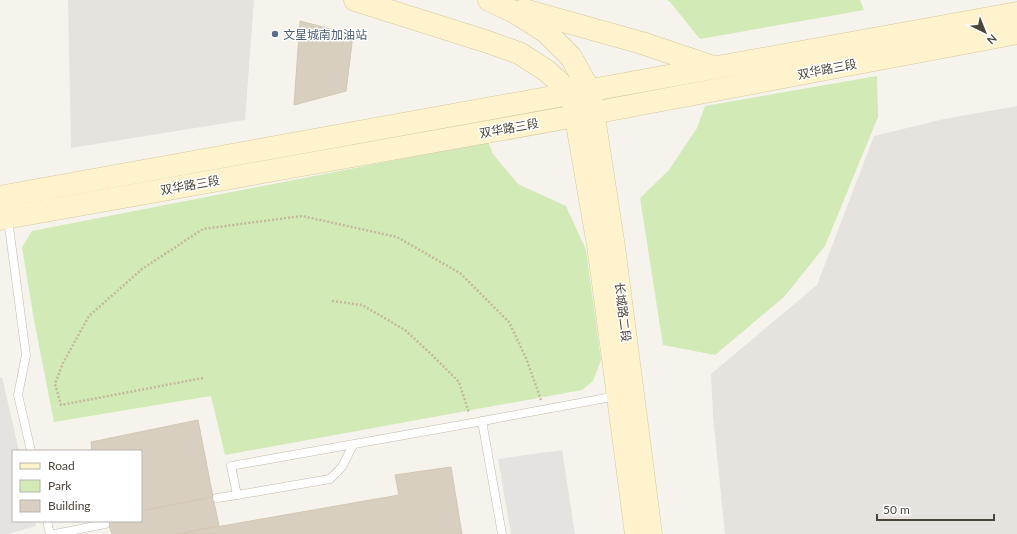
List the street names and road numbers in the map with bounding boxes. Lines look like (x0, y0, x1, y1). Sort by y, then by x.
street label: 双华路三段 (796, 56, 858, 82)
street label: 双华路三段 (478, 115, 540, 141)
street label: 双华路三段 (159, 172, 221, 198)
street label: 长城路二段 (612, 281, 634, 343)

